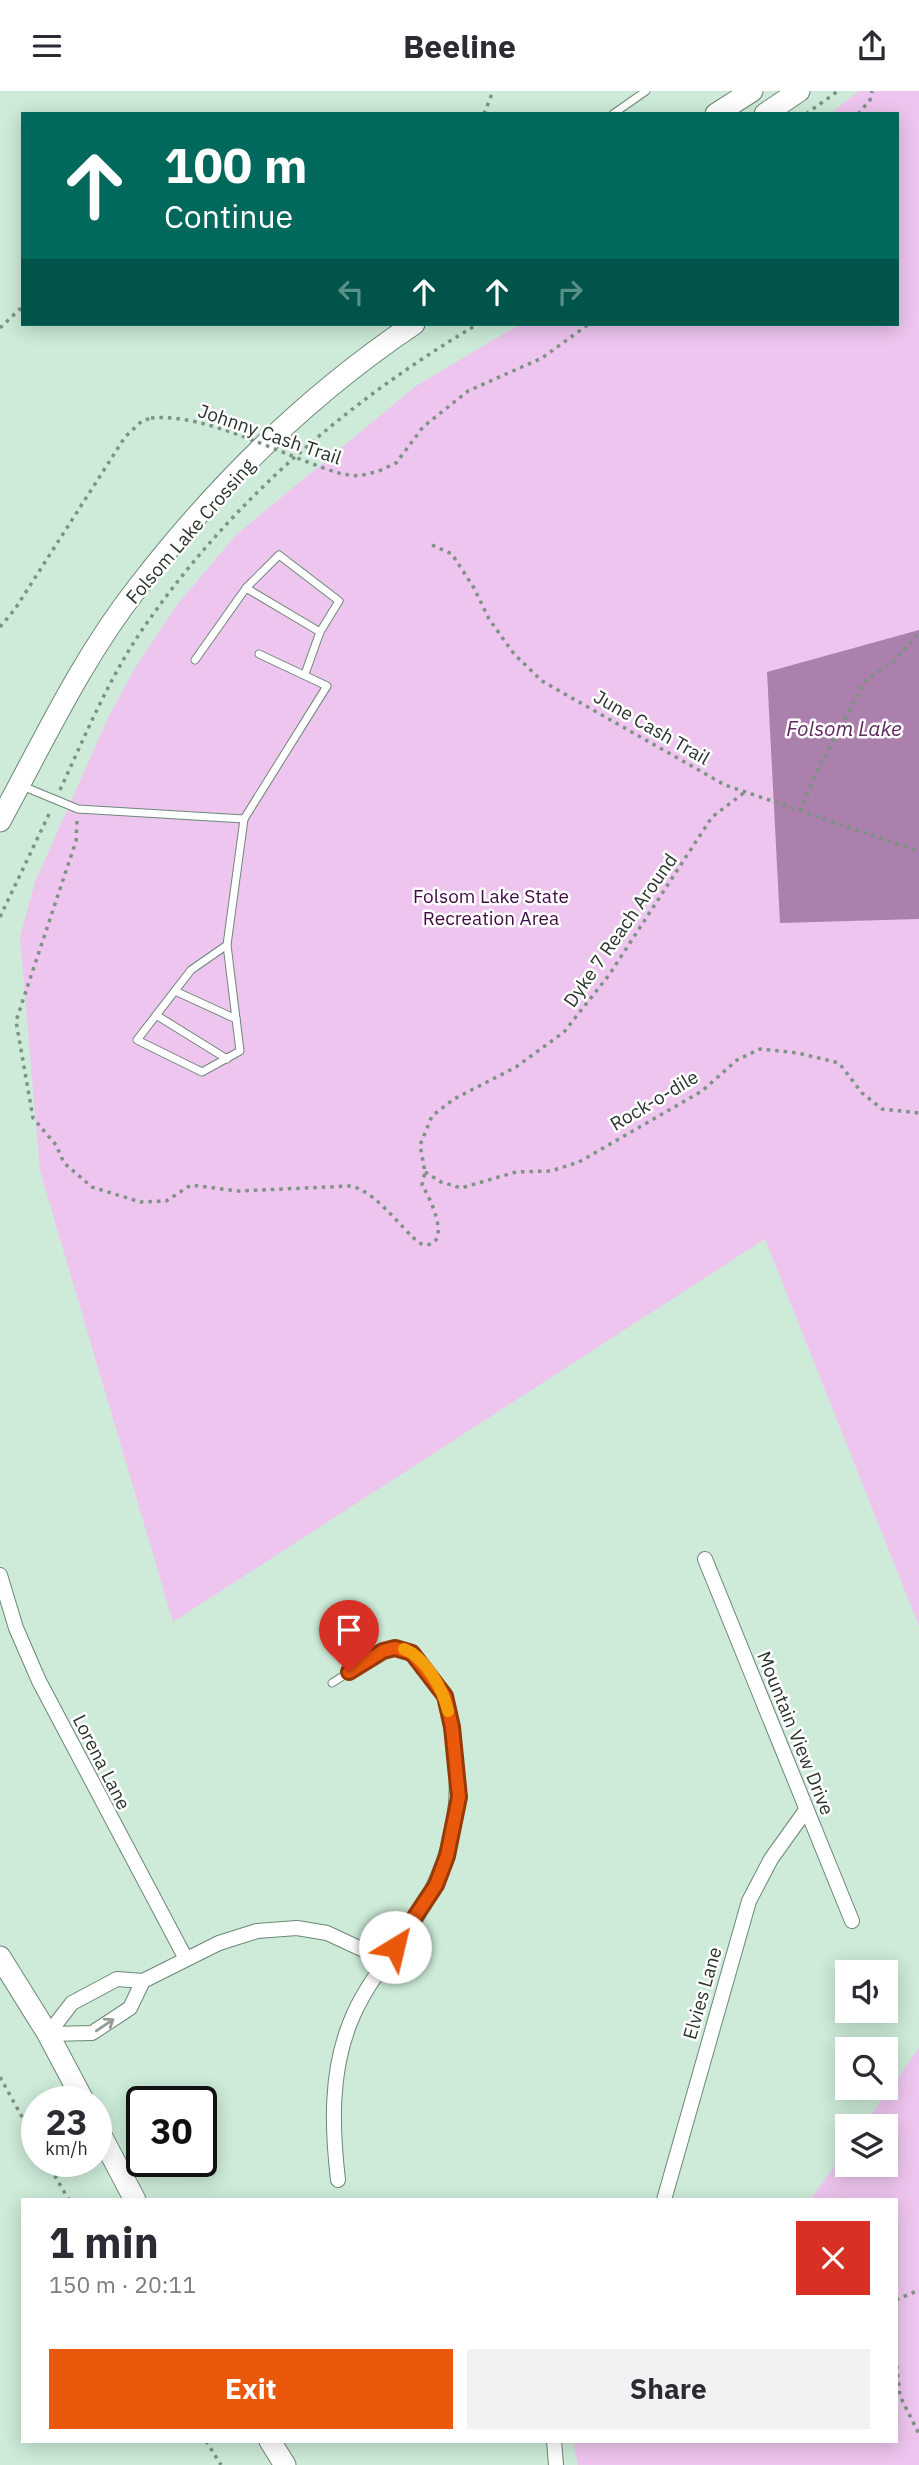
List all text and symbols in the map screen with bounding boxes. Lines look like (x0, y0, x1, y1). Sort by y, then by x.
text: Beeline (403, 25, 516, 67)
icon: menu (28, 27, 66, 65)
icon: share (853, 27, 891, 65)
text: 100 m (164, 133, 308, 196)
icon: ahead (49, 140, 140, 231)
text: Continue (164, 195, 293, 237)
icon: left (332, 273, 370, 311)
icon: ahead (405, 273, 443, 311)
icon: ahead (478, 273, 516, 311)
icon: right (551, 273, 589, 311)
street label: Johnny Cash Trail (195, 398, 345, 470)
street label: Folsom Lake Crossing (120, 454, 260, 608)
street label: June Cash Trail (590, 684, 714, 770)
water label: Folsom Lake (786, 714, 902, 742)
street label: Dyke 7 Reach Around (558, 848, 682, 1012)
park label: Folsom Lake State Recreation Area (413, 884, 569, 930)
street label: Rock-o-dile (605, 1064, 703, 1136)
pin (319, 1600, 379, 1672)
icon: arrive (330, 1611, 368, 1649)
street label: Mountain View Drive (752, 1648, 840, 1818)
street label: Lorena Lane (68, 1710, 136, 1814)
position arrow (358, 1910, 432, 1984)
street label: Elvies Lane (677, 1944, 727, 2042)
map controls (835, 1960, 898, 2177)
button: sound (835, 1960, 898, 2023)
one-way arrow (95, 2017, 114, 2032)
button: search (835, 2037, 898, 2100)
speed limit sign: 30 (126, 2086, 217, 2177)
text: 23 (45, 2099, 88, 2145)
button: layers (835, 2114, 898, 2177)
text: km/h (45, 2137, 88, 2160)
text: 1 min (49, 2215, 159, 2270)
button: close (796, 2221, 870, 2295)
text: 150 m · 20:11 (49, 2269, 196, 2299)
button: Exit (49, 2349, 453, 2429)
button: Share (467, 2349, 870, 2429)

